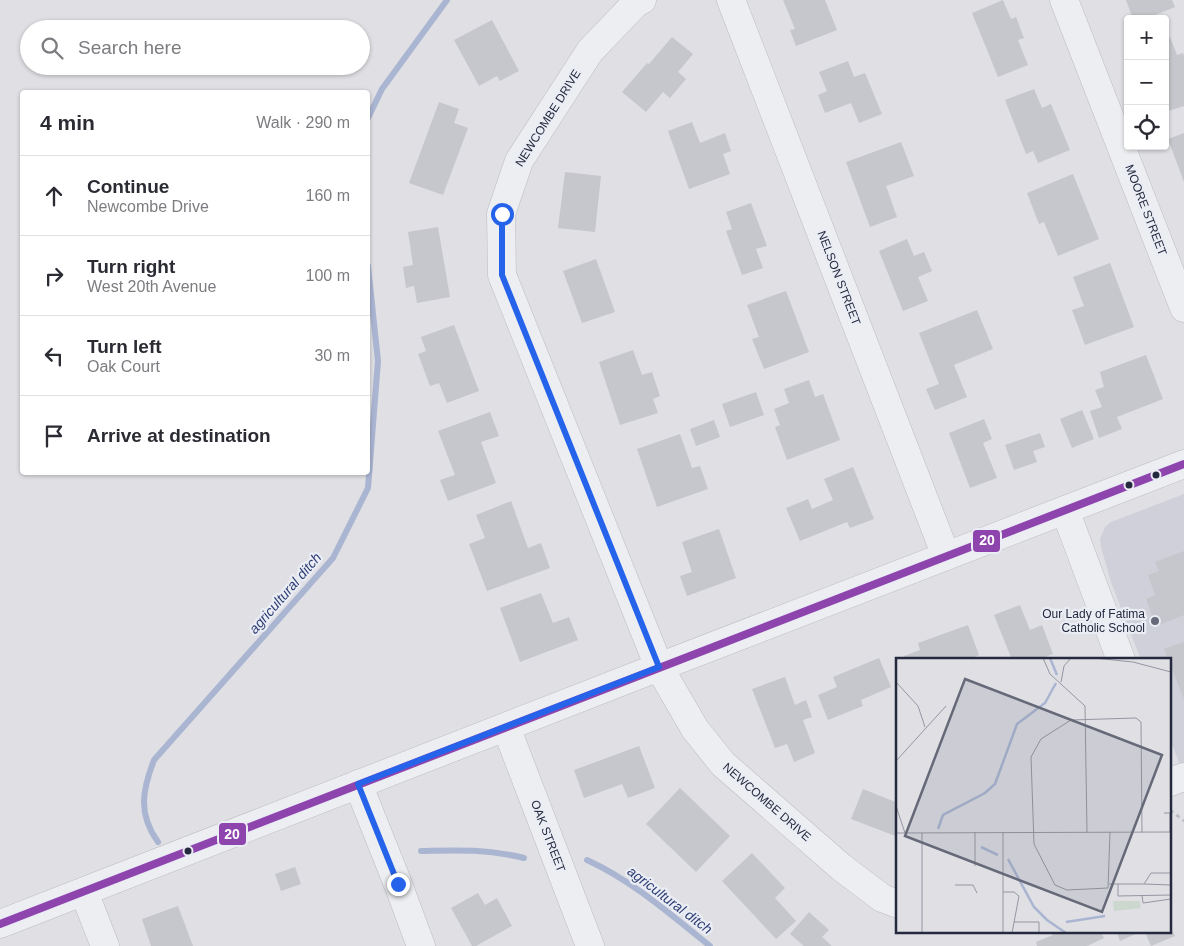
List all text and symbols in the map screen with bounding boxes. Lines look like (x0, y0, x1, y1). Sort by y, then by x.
map controls (1124, 15, 1169, 150)
button: + (1124, 15, 1169, 60)
search box (20, 20, 370, 75)
icon: search (38, 34, 66, 62)
text: Search here (78, 37, 182, 58)
button: − (1124, 60, 1169, 105)
street label: NEWCOMBE DRIVE (512, 67, 584, 169)
button: locate (1124, 105, 1169, 150)
text: 4 min (40, 111, 95, 134)
text: Walk · 290 m (256, 114, 350, 131)
street label: MOORE STREET (1122, 163, 1170, 258)
text: Continue (87, 176, 169, 197)
icon: ahead (40, 182, 68, 210)
text: 160 m (306, 187, 350, 204)
text: Newcombe Drive (87, 198, 209, 215)
route start (491, 203, 514, 226)
street label: NELSON STREET (815, 229, 864, 328)
text: Turn right (87, 256, 175, 277)
icon: right (40, 262, 68, 290)
text: 100 m (306, 267, 350, 284)
text: West 20th Avenue (87, 278, 216, 295)
text: Turn left (87, 336, 162, 357)
icon: left (40, 342, 68, 370)
text: 30 m (314, 347, 350, 364)
text: Oak Court (87, 358, 160, 375)
icon: arrive (40, 422, 68, 450)
text: Arrive at destination (87, 425, 271, 446)
unlabelled marker (1151, 470, 1161, 480)
unlabelled marker (1124, 480, 1134, 490)
line badge: 20 (972, 529, 1001, 553)
text: 20 (979, 532, 995, 548)
water label: agricultural ditch (246, 549, 325, 637)
place label: Our Lady of Fatima Catholic School (1042, 607, 1145, 635)
marker: Our Lady of Fatima Catholic School (1149, 615, 1161, 627)
inset map (896, 658, 1172, 934)
street label: NEWCOMBE DRIVE (720, 760, 814, 844)
street label: OAK STREET (528, 798, 568, 875)
line badge: 20 (218, 822, 247, 846)
text: 20 (224, 826, 240, 842)
unlabelled marker (183, 846, 193, 856)
water label: agricultural ditch (624, 863, 716, 937)
route end (387, 873, 410, 896)

